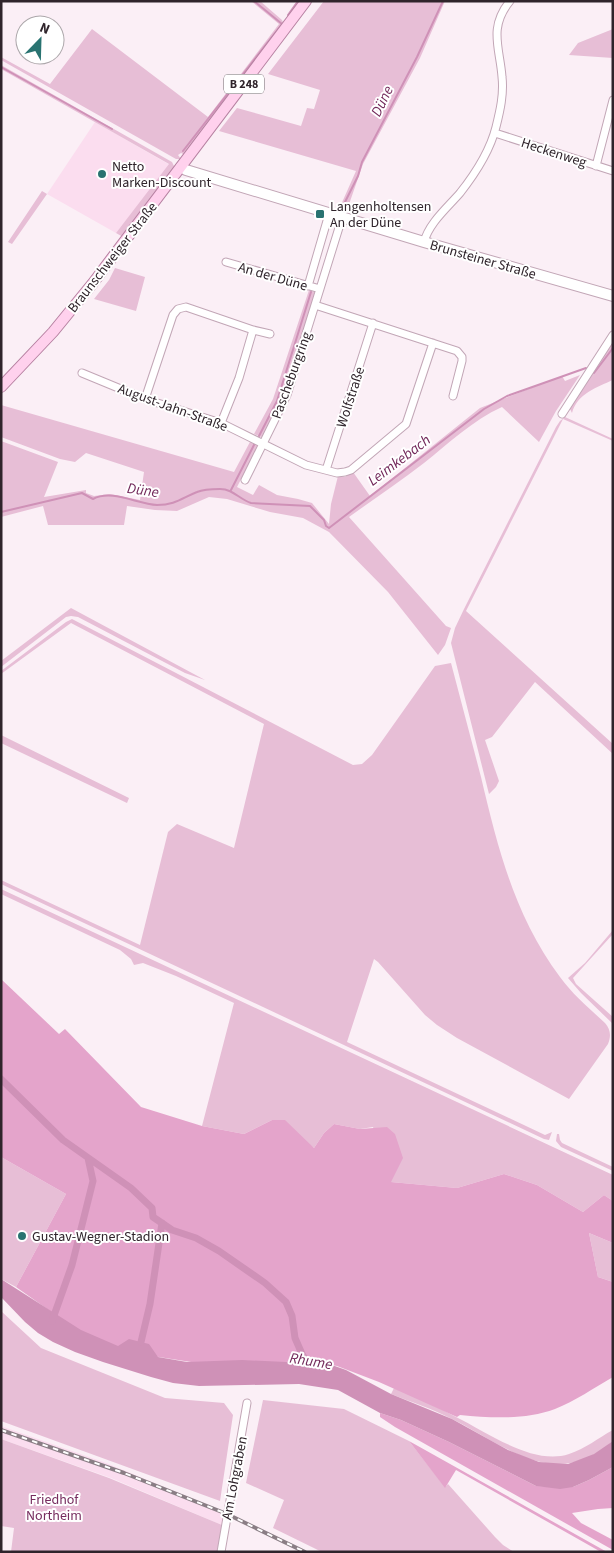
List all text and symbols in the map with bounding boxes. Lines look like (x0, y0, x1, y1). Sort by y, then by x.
north arrow (15, 15, 65, 65)
text: N (36, 18, 53, 40)
road number: B 248 (224, 74, 264, 94)
water label: Düne (366, 82, 399, 120)
street label: Heckenweg (518, 133, 589, 173)
place label: Netto Marken-Discount (112, 157, 212, 193)
marker: Netto Marken-Discount (96, 168, 108, 180)
place label: Langenholtensen An der Düne (330, 197, 431, 233)
street label: Braunschweiger Straße (63, 198, 162, 317)
marker: Langenholtensen An der Düne (314, 208, 326, 220)
street label: Brunsteiner Straße (427, 235, 538, 285)
street label: An der Düne (236, 258, 310, 296)
street label: Pascheburgring (267, 329, 317, 422)
street label: Wolfstraße (332, 364, 370, 430)
street label: August-Jahn-Straße (115, 379, 230, 437)
water label: Leimkebach (363, 430, 435, 491)
water label: Düne (126, 478, 160, 503)
place label: Gustav-Wegner-Stadion (32, 1227, 169, 1247)
marker: Gustav-Wegner-Stadion (16, 1230, 28, 1242)
water label: Rhume (288, 1348, 334, 1375)
street label: Am Lohgraben (217, 1435, 253, 1522)
park label: Friedhof Northeim (26, 1490, 82, 1526)

